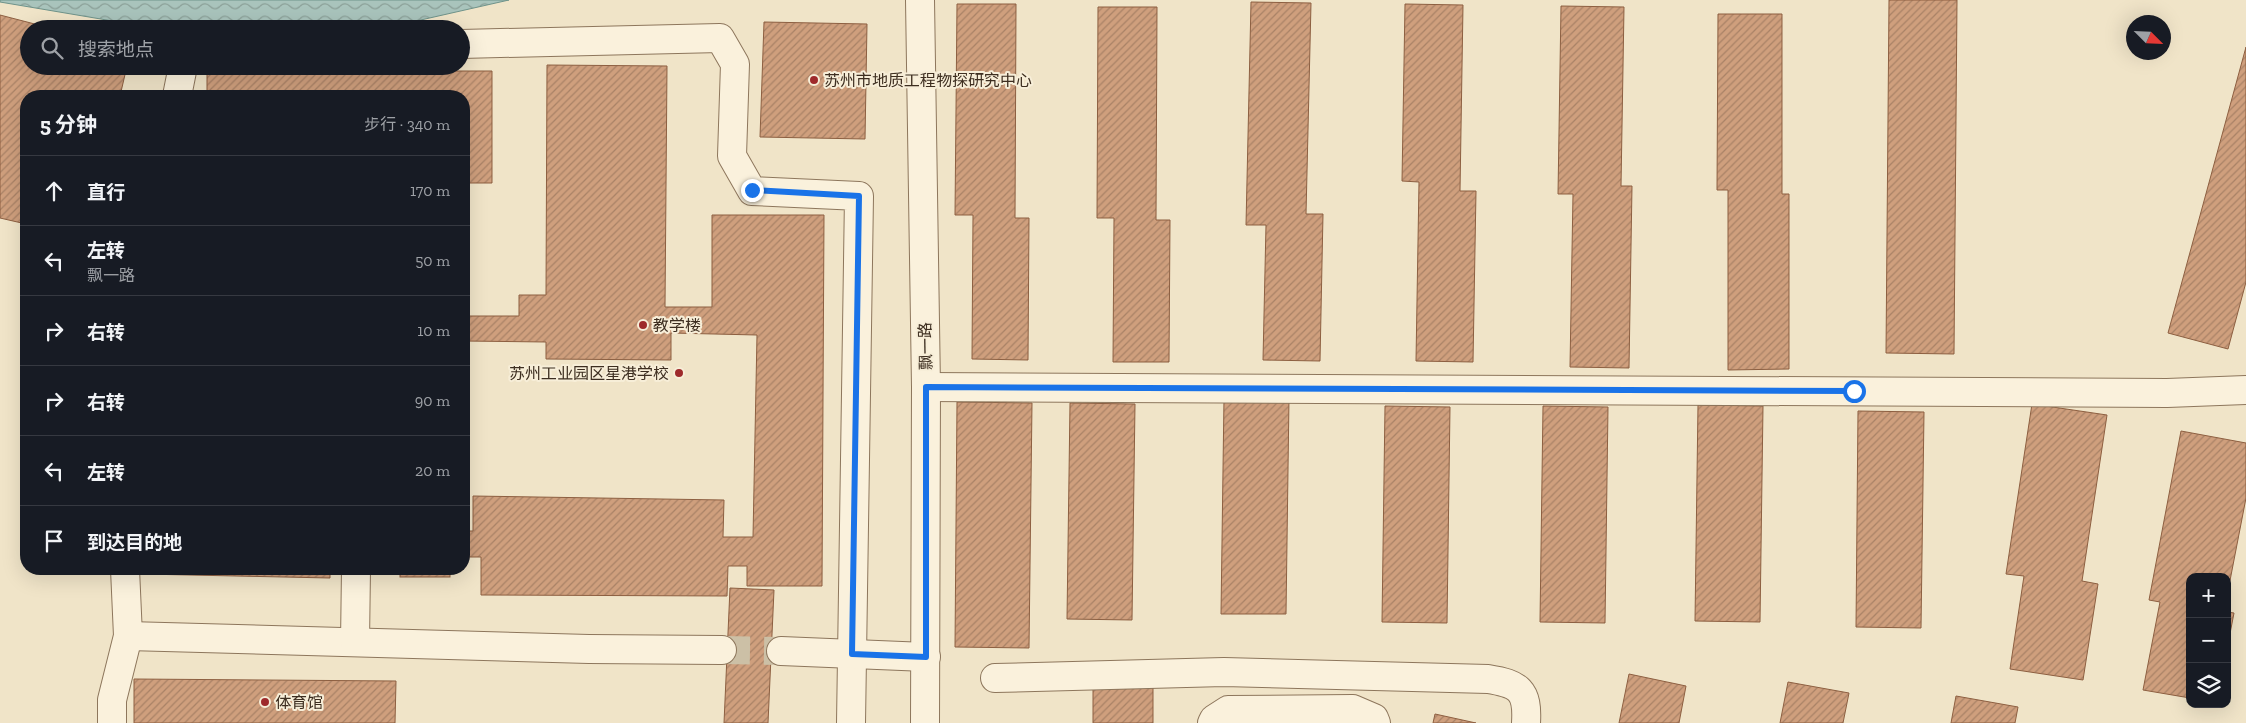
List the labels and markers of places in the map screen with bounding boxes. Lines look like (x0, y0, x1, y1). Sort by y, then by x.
place label: 苏州市地质工程物探研究中心 (824, 71, 1032, 90)
marker: 苏州市地质工程物探研究中心 (808, 74, 820, 86)
place label: 教学楼 (653, 316, 701, 335)
marker: 教学楼 (637, 319, 649, 331)
place label: 苏州工业园区星港学校 (509, 364, 669, 383)
marker: 苏州工业园区星港学校 (673, 367, 685, 379)
place label: 体育馆 (275, 693, 323, 712)
marker: 体育馆 (259, 696, 271, 708)

